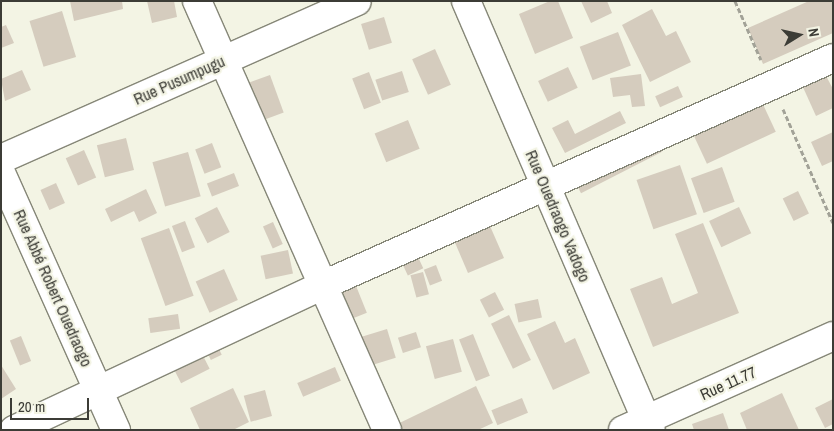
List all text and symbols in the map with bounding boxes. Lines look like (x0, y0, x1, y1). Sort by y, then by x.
north arrow (774, 10, 824, 60)
text: N (804, 27, 823, 38)
street label: Rue Pusumpugu (130, 51, 228, 109)
street label: Rue Ouedraogo Vadogo (522, 147, 594, 285)
street label: Rue Abbé Robert Ouedraogo (10, 206, 96, 370)
street label: Rue 11.77 (697, 362, 759, 404)
scale bar (12, 388, 91, 420)
text: 20 m (18, 396, 45, 417)

